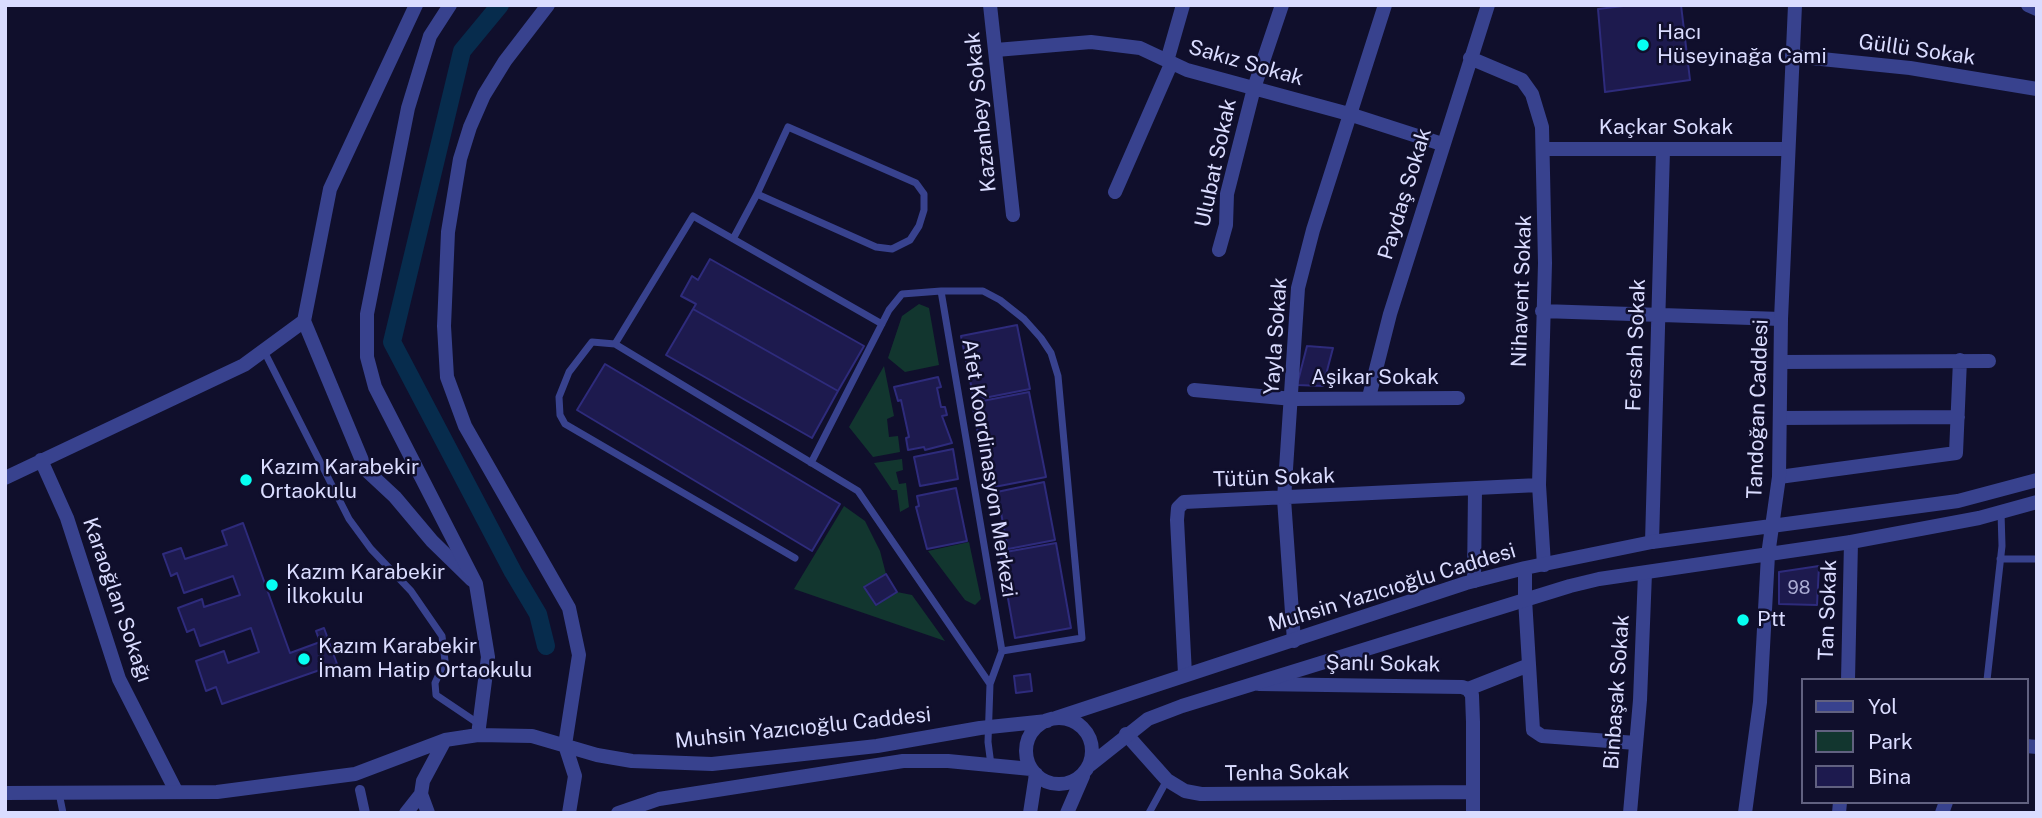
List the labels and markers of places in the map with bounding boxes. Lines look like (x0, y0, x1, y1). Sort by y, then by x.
place label: Hacı Hüseyinağa Cami (1657, 20, 1827, 70)
marker: Hacı Hüseyinağa Cami (1635, 37, 1651, 53)
place label: Kazım Karabekir Ortaokulu (260, 455, 419, 505)
marker: Kazım Karabekir Ortaokulu (238, 472, 254, 488)
place label: Kazım Karabekir İlkokulu (286, 560, 445, 610)
marker: Kazım Karabekir İlkokulu (264, 577, 280, 593)
place label: Ptt (1757, 607, 1786, 633)
marker: Ptt (1735, 612, 1751, 628)
place label: Kazım Karabekir İmam Hatip Ortaokulu (318, 634, 532, 684)
marker: Kazım Karabekir İmam Hatip Ortaokulu (296, 651, 312, 667)

